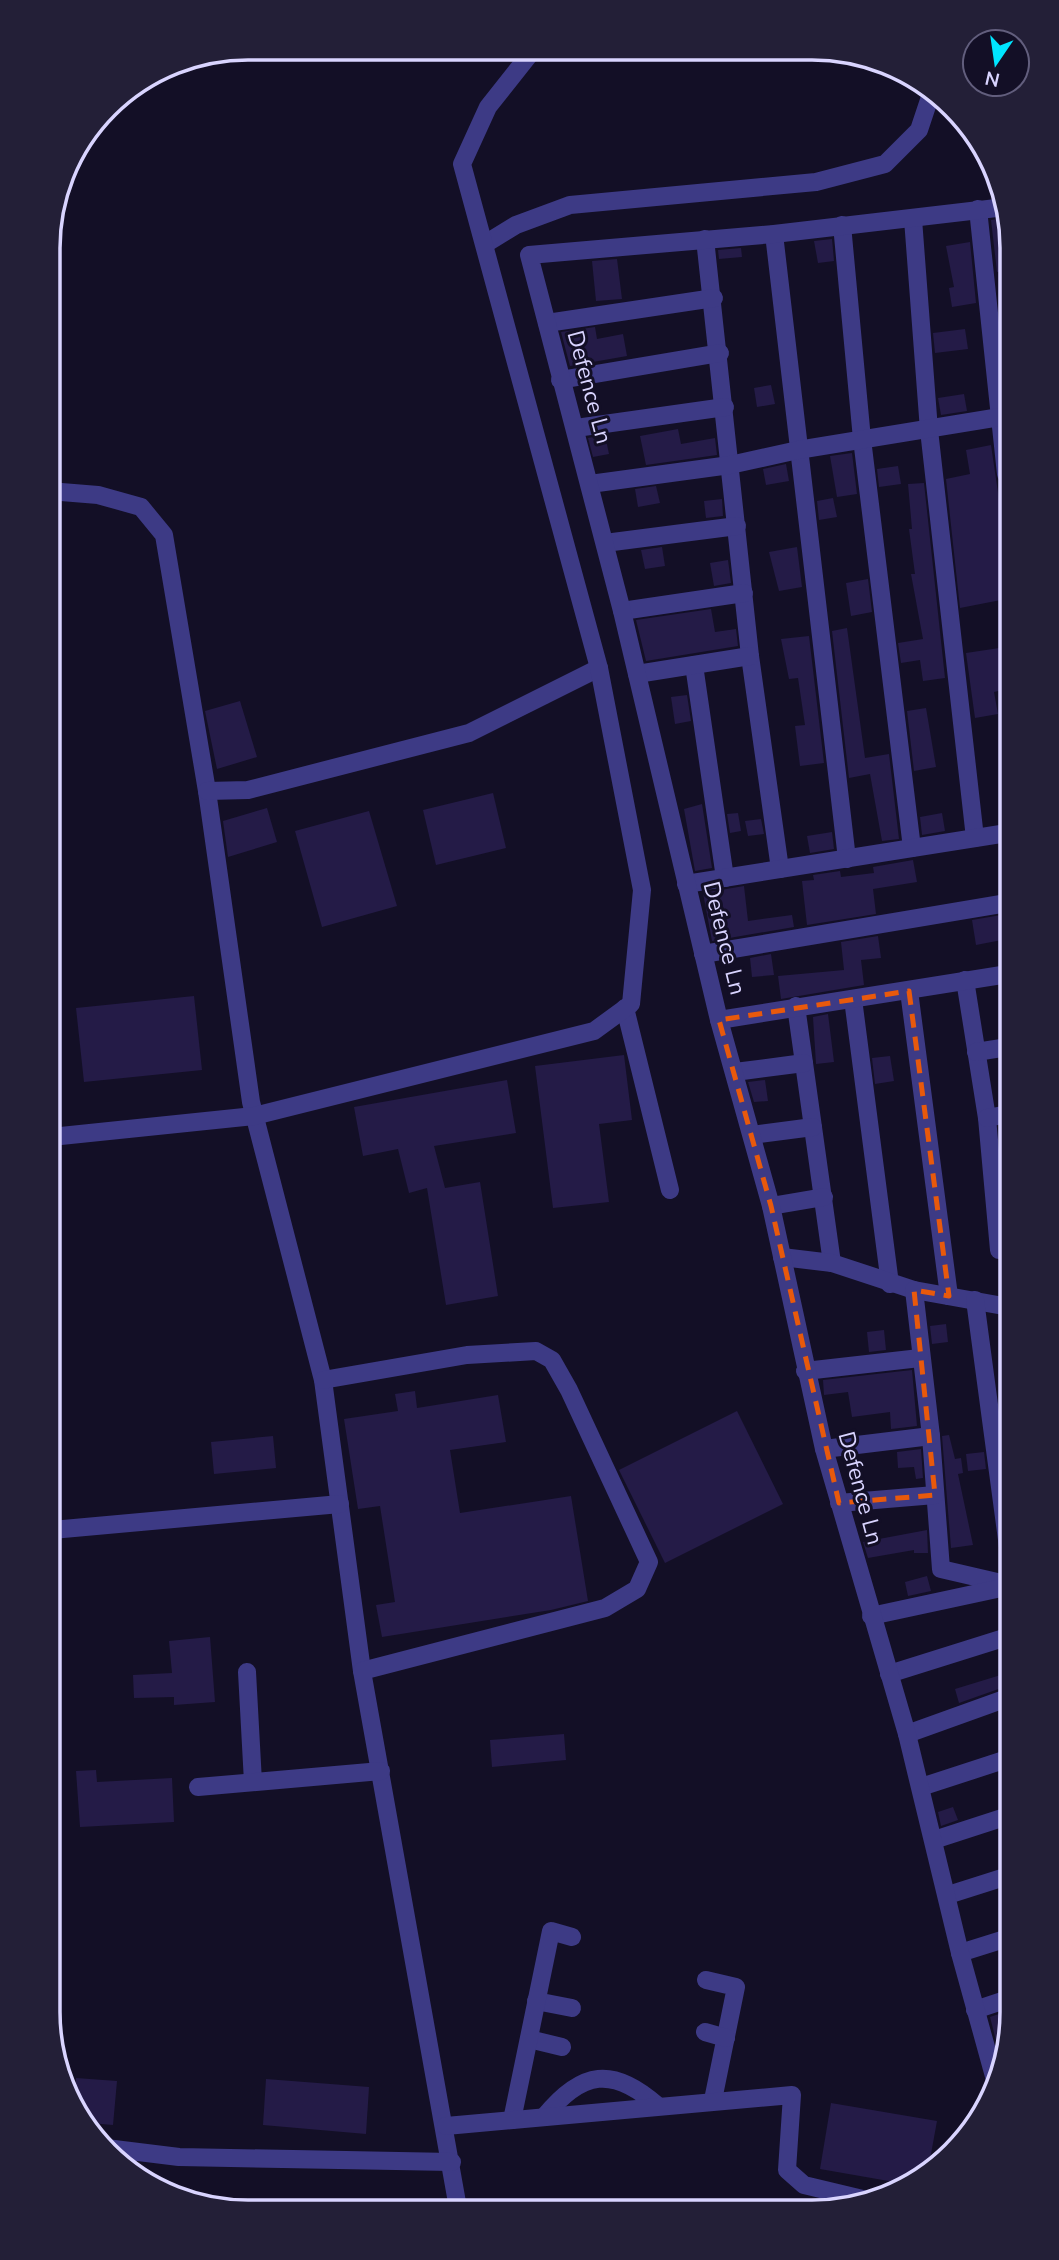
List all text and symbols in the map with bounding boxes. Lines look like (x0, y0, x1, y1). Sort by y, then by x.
north arrow (961, 28, 1031, 98)
text: N (983, 64, 1002, 93)
street label: Defence Ln (560, 327, 620, 447)
street label: Defence Ln (695, 878, 754, 998)
street label: Defence Ln (831, 1428, 891, 1548)

